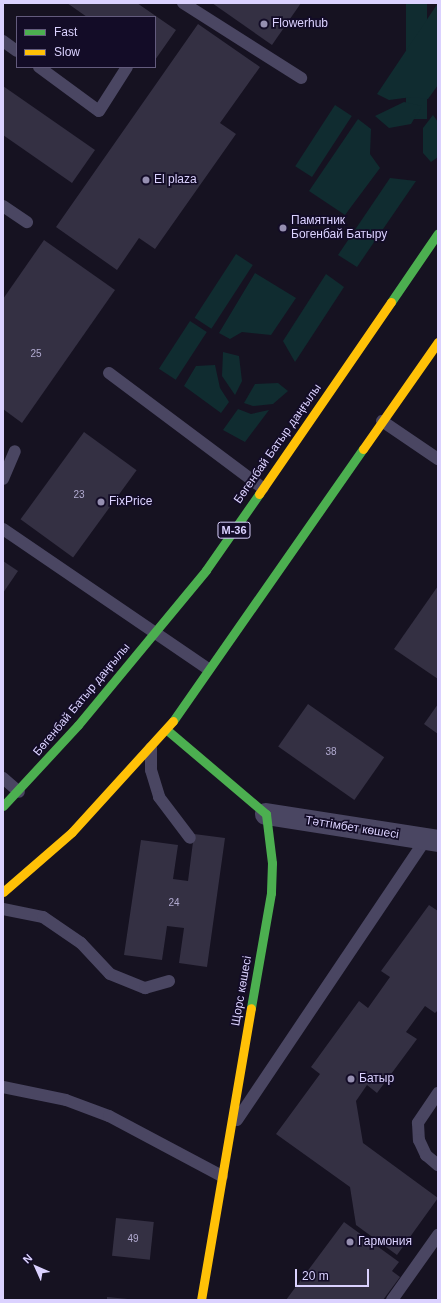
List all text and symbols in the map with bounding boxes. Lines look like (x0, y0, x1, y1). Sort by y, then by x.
legend (16, 16, 156, 68)
place label: Flowerhub (272, 17, 328, 31)
marker: Flowerhub (259, 19, 269, 29)
text: Fast (54, 25, 77, 39)
text: Slow (54, 45, 80, 59)
place label: El plaza (154, 173, 197, 187)
marker: El plaza (141, 175, 151, 185)
place label: Памятник Богенбай Батыру (291, 214, 387, 242)
marker: Памятник Богенбай Батыру (278, 223, 288, 233)
house number: 25 (30, 348, 42, 360)
street label: Бөгенбай Батыр даңғылы (231, 381, 325, 507)
house number: 23 (73, 489, 85, 501)
place label: FixPrice (109, 495, 152, 509)
marker: FixPrice (96, 497, 106, 507)
road number: M-36 (217, 521, 251, 539)
street label: Бөгенбай Батыр даңғылы (31, 641, 133, 759)
house number: 38 (325, 746, 337, 758)
street label: Тәттімбет көшесі (304, 813, 400, 843)
house number: 24 (168, 897, 180, 909)
street label: Щорс көшесі (229, 955, 255, 1027)
place label: Батыр (359, 1072, 394, 1086)
marker: Батыр (346, 1074, 356, 1084)
house number: 49 (127, 1233, 139, 1245)
place label: Гармония (358, 1235, 412, 1249)
marker: Гармония (345, 1237, 355, 1247)
north arrow (16, 1247, 56, 1287)
text: N (20, 1251, 35, 1266)
scale bar (297, 1261, 371, 1287)
text: 20 m (302, 1269, 329, 1283)

